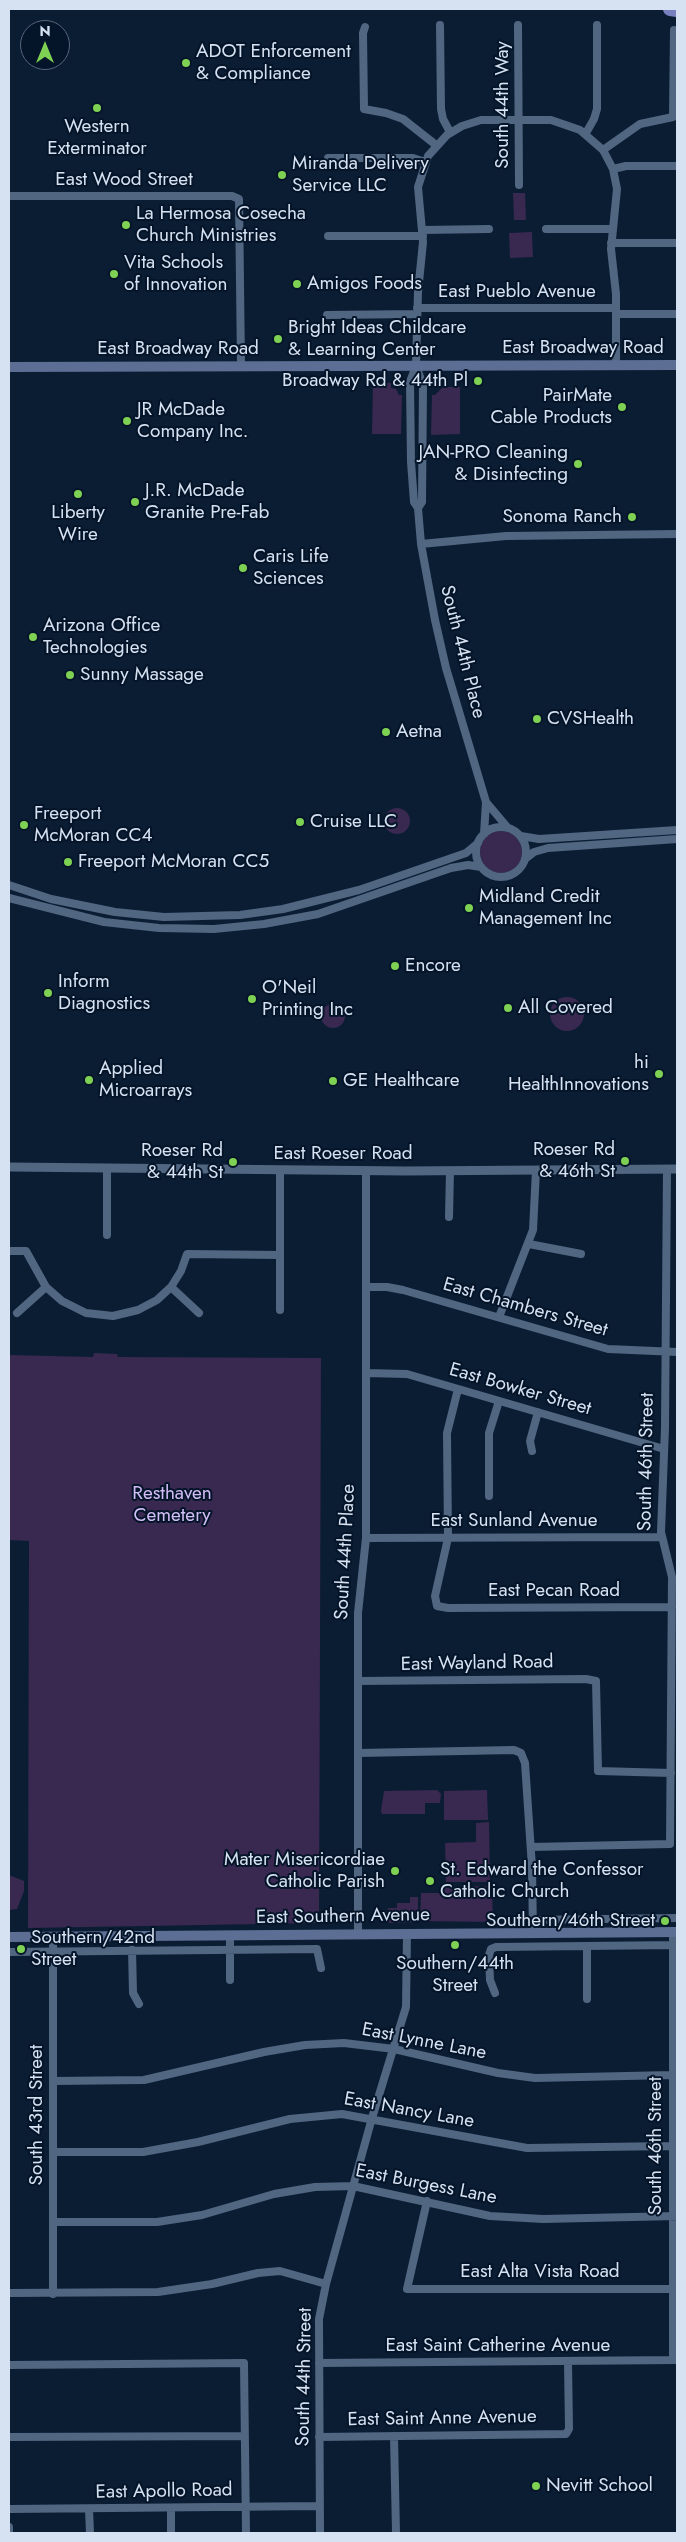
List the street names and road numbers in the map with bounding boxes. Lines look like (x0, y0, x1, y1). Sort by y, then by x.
street label: South 44th Way (492, 41, 514, 169)
street label: East Wood Street (55, 169, 193, 191)
street label: East Pueblo Avenue (438, 281, 596, 303)
street label: East Broadway Road (502, 337, 664, 359)
street label: East Broadway Road (97, 338, 259, 360)
street label: South 44th Place (434, 583, 490, 721)
street label: East Roeser Road (274, 1143, 412, 1165)
street label: East Chambers Street (440, 1274, 610, 1342)
street label: East Bowker Street (446, 1359, 594, 1421)
street label: South 46th Street (634, 1393, 660, 1531)
street label: South 44th Place (331, 1483, 361, 1621)
street label: East Sunland Avenue (430, 1510, 598, 1532)
street label: East Pecan Road (488, 1580, 620, 1602)
street label: East Wayland Road (400, 1651, 554, 1677)
street label: East Southern Avenue (256, 1904, 430, 1930)
street label: East Lynne Lane (360, 2019, 488, 2065)
street label: South 43rd Street (26, 2045, 48, 2185)
street label: South 46th Street (645, 2077, 667, 2215)
street label: East Nancy Lane (342, 2088, 476, 2134)
street label: East Burgess Lane (353, 2160, 499, 2210)
street label: East Alta Vista Road (460, 2261, 620, 2283)
street label: South 44th Street (292, 2307, 318, 2447)
street label: East Saint Catherine Avenue (386, 2335, 610, 2357)
street label: East Saint Anne Avenue (347, 2406, 537, 2432)
street label: East Apollo Road (95, 2479, 233, 2505)

